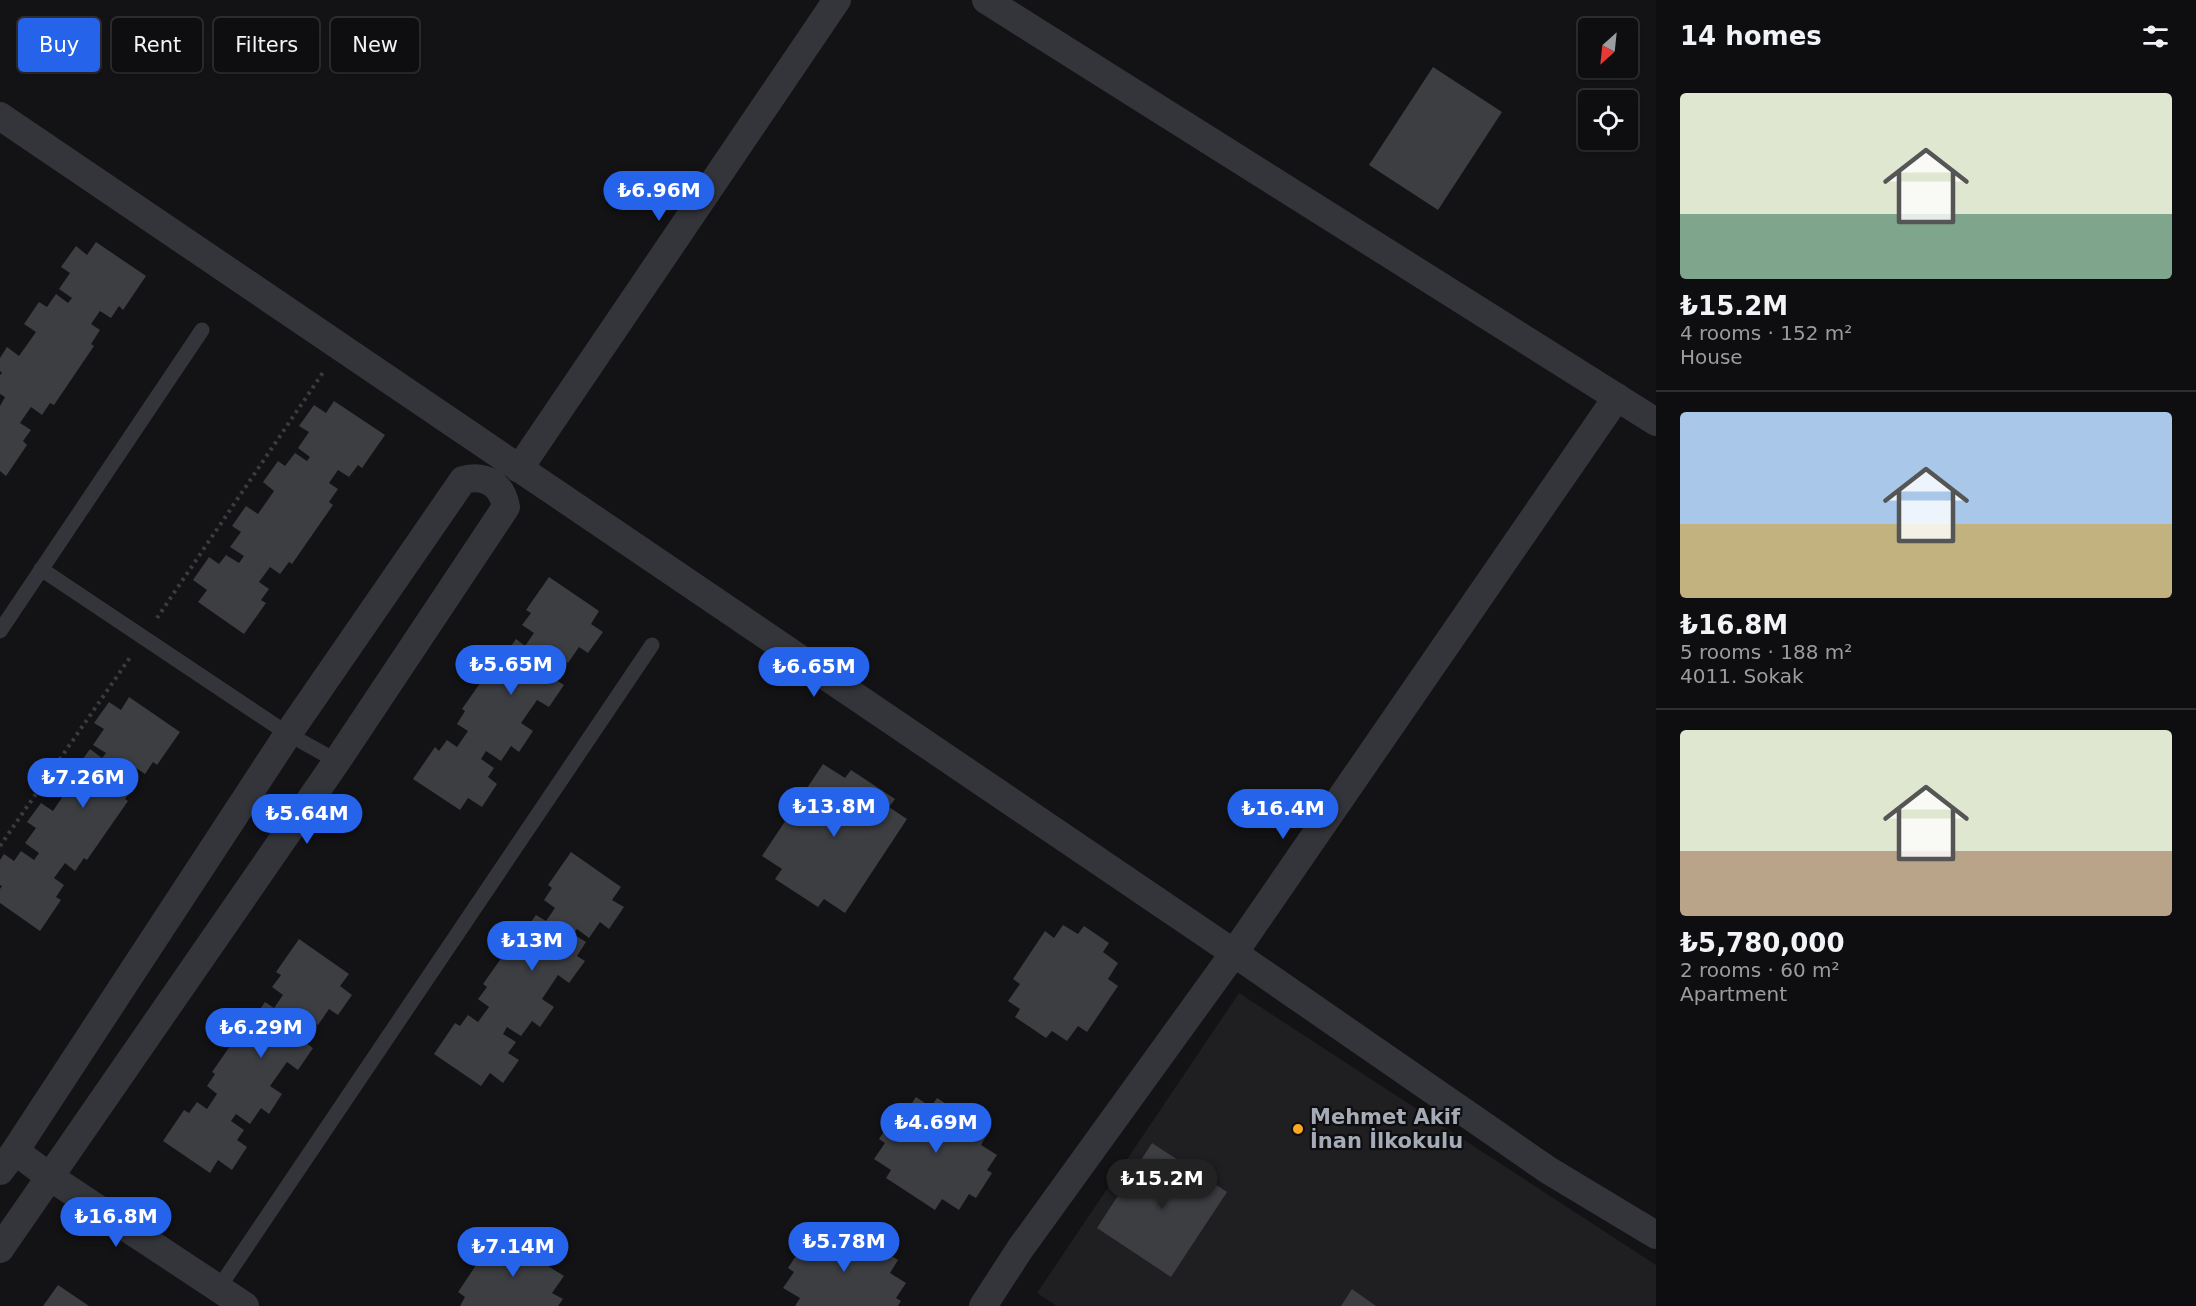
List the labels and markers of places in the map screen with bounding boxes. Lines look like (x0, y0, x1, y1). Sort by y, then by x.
pin: ₺6.96M (610, 171, 708, 222)
pin: ₺5.65M (462, 645, 560, 696)
pin: ₺6.65M (765, 647, 863, 698)
pin: ₺7.26M (34, 758, 132, 809)
pin: ₺13.8M (785, 787, 883, 838)
pin: ₺16.4M (1234, 789, 1332, 840)
pin: ₺5.64M (258, 794, 356, 845)
pin: ₺13M (496, 921, 568, 972)
pin: ₺6.29M (212, 1008, 310, 1059)
pin: ₺4.69M (887, 1103, 985, 1154)
place label: Mehmet Akif İnan İlkokulu (1310, 1105, 1463, 1153)
marker: Mehmet Akif İnan İlkokulu (1291, 1122, 1305, 1136)
pin: ₺15.2M (1113, 1159, 1211, 1210)
pin: ₺16.8M (67, 1197, 165, 1248)
pin: ₺5.78M (795, 1222, 893, 1273)
pin: ₺7.14M (464, 1227, 562, 1278)

